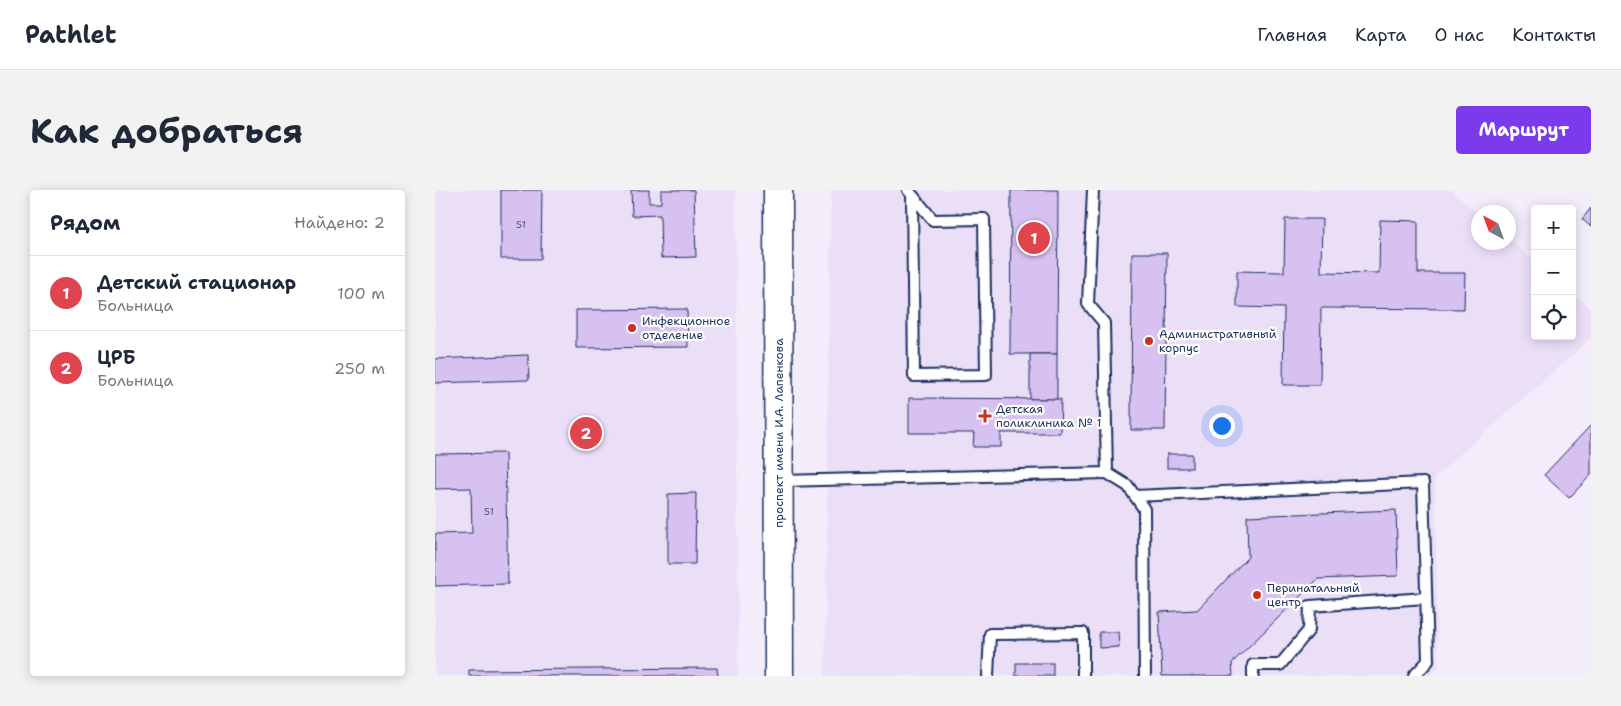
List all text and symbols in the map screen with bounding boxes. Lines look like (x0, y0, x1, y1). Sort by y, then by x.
text: Pathlet (25, 19, 116, 51)
text: Главная (1257, 23, 1327, 47)
text: Карта (1355, 23, 1407, 47)
text: О нас (1435, 23, 1484, 47)
text: Контакты (1512, 23, 1596, 47)
button: Маршрут (1456, 106, 1591, 154)
text: Как добраться (30, 107, 303, 154)
north arrow (1471, 205, 1516, 250)
map controls (1531, 205, 1576, 340)
button: + (1531, 205, 1576, 250)
text: Рядом (50, 209, 120, 237)
text: Найдено: 2 (294, 212, 385, 233)
house number: 51 (516, 218, 526, 231)
pin: 1 (1018, 219, 1050, 257)
button: − (1531, 250, 1576, 295)
text: Детский стационар (97, 270, 296, 295)
text: 1 (62, 283, 70, 304)
text: 100 m (337, 283, 385, 304)
text: Больница (97, 295, 173, 316)
button: locate (1531, 295, 1576, 340)
place label: Инфекционное отделение (642, 313, 731, 343)
marker: Инфекционное отделение (626, 322, 638, 334)
place label: Административный корпус (1159, 326, 1277, 356)
marker: Административный корпус (1143, 335, 1155, 347)
street label: проспект имени И.А. Лапенкова (771, 338, 787, 528)
text: ЦРБ (97, 345, 135, 370)
text: 2 (60, 358, 72, 379)
text: 250 m (334, 358, 385, 379)
text: Больница (97, 370, 173, 391)
place label: Детская поликлиника № 1 (996, 401, 1102, 431)
marker: Детская поликлиника № 1 (978, 409, 992, 423)
your location (1209, 413, 1235, 439)
pin: 2 (570, 414, 602, 452)
house number: 51 (484, 505, 494, 518)
place label: Перинатальный центр (1267, 580, 1360, 610)
marker: Перинатальный центр (1251, 589, 1263, 601)

